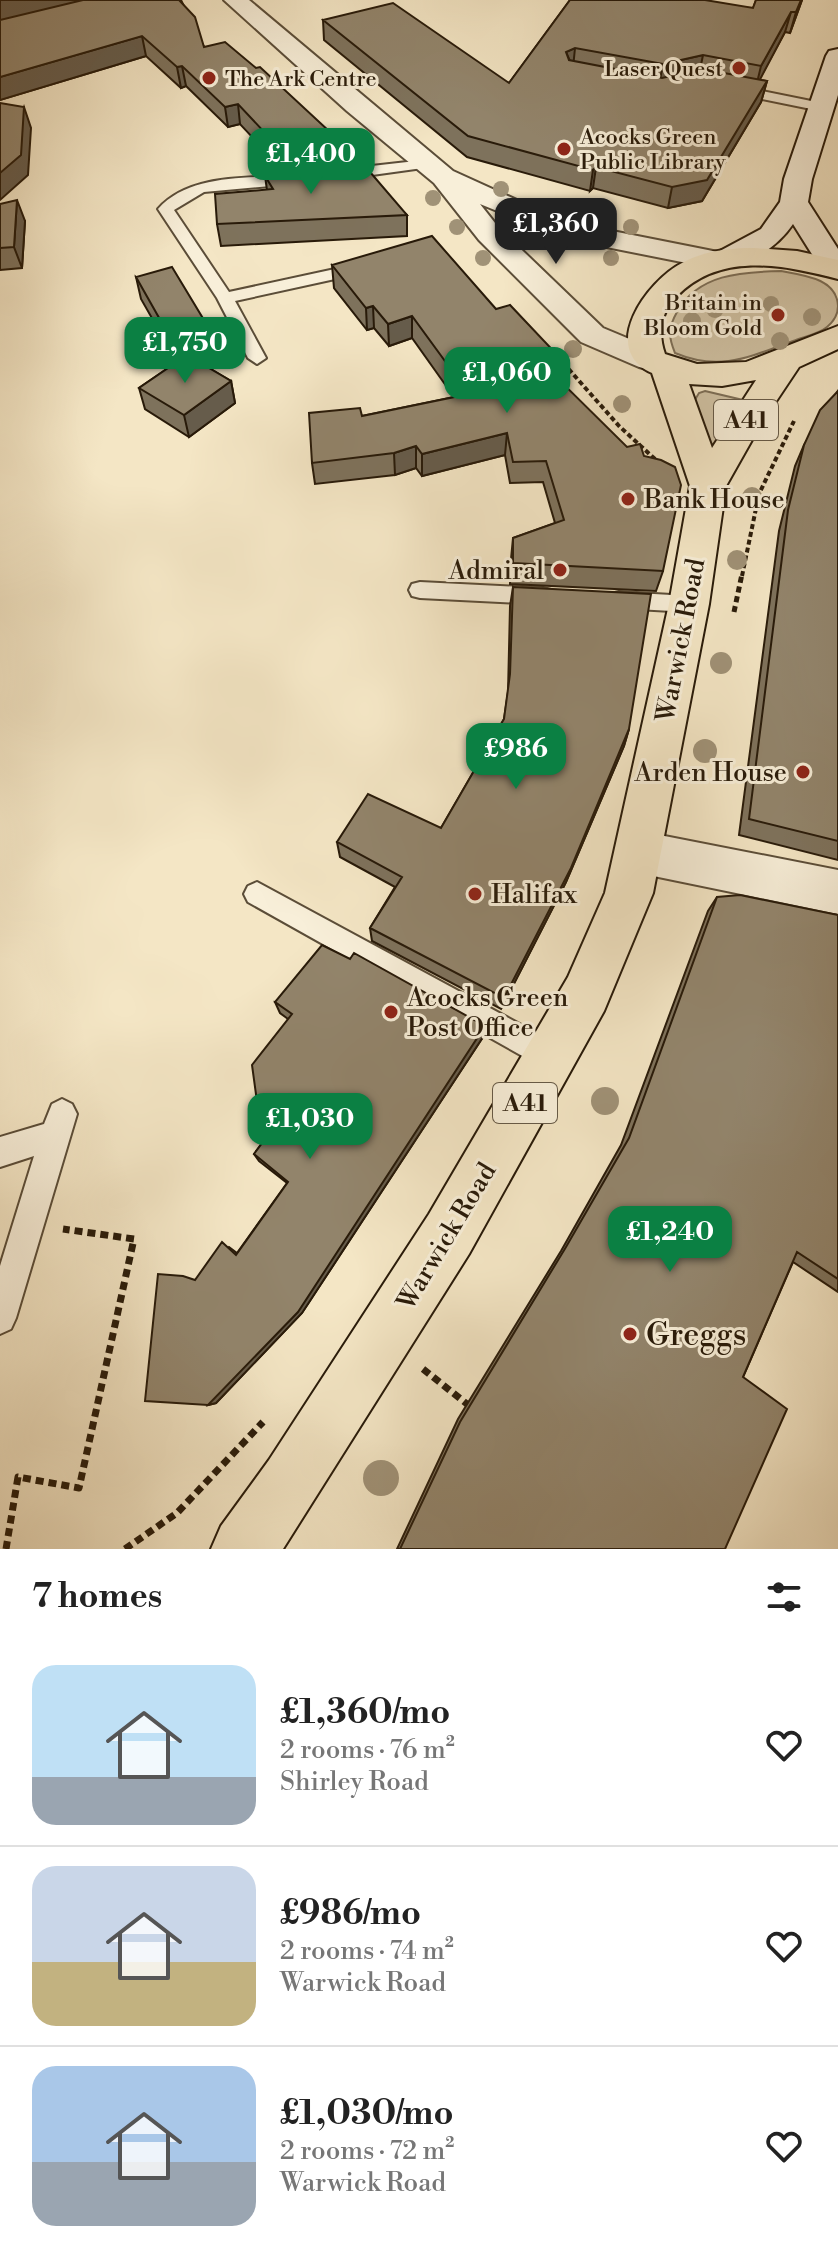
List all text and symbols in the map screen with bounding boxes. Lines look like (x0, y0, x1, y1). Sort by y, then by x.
place label: Laser Quest (604, 56, 723, 83)
marker: Laser Quest (730, 59, 748, 77)
place label: The Ark Centre (225, 66, 377, 93)
marker: The Ark Centre (200, 69, 218, 87)
place label: Acocks Green Public Library (579, 124, 726, 176)
pin: £1,400 (246, 128, 376, 196)
text: £1,400 (266, 138, 356, 170)
marker: Acocks Green Public Library (555, 140, 573, 158)
pin: £1,360 (491, 198, 621, 266)
text: £1,360 (513, 208, 599, 240)
place label: Britain in Bloom Gold (643, 290, 762, 342)
marker: Britain in Bloom Gold (769, 306, 787, 324)
pin: £1,750 (120, 317, 250, 385)
text: £1,750 (142, 327, 228, 359)
pin: £1,060 (442, 347, 572, 415)
text: £1,060 (462, 357, 552, 389)
road number: A41 (714, 400, 778, 440)
place label: Bank House (643, 484, 785, 516)
marker: Bank House (619, 490, 637, 508)
place label: Admiral (447, 555, 544, 587)
street label: Warwick Road (649, 555, 713, 726)
marker: Admiral (551, 561, 569, 579)
pin: £986 (469, 723, 563, 791)
text: £986 (484, 733, 548, 765)
place label: Arden House (634, 757, 787, 789)
marker: Arden House (794, 763, 812, 781)
place label: Halifax (491, 879, 578, 911)
marker: Halifax (466, 885, 484, 903)
place label: Acocks Green Post Office (406, 982, 568, 1044)
marker: Acocks Green Post Office (382, 1003, 400, 1021)
road number: A41 (493, 1083, 557, 1123)
pin: £1,030 (245, 1093, 375, 1161)
text: £1,030 (266, 1103, 354, 1135)
street label: Warwick Road (390, 1157, 503, 1317)
pin: £1,240 (605, 1206, 735, 1274)
text: £1,240 (626, 1216, 714, 1248)
place label: Greggs (646, 1315, 746, 1355)
marker: Greggs (621, 1325, 639, 1343)
icon: filters (762, 1575, 806, 1619)
text: 7 homes (32, 1576, 162, 1618)
text: £1,360/mo (280, 1692, 450, 1734)
icon: home (96, 1697, 192, 1793)
icon: heart (762, 1723, 806, 1767)
text: 2 rooms · 76 m² (280, 1734, 455, 1766)
text: Shirley Road (280, 1766, 429, 1798)
text: £986/mo (280, 1893, 421, 1935)
icon: home (96, 1898, 192, 1994)
icon: heart (762, 1924, 806, 1968)
text: 2 rooms · 74 m² (280, 1935, 454, 1967)
text: Warwick Road (280, 1967, 446, 1999)
text: £1,030/mo (280, 2093, 454, 2135)
icon: home (96, 2098, 192, 2194)
icon: heart (762, 2124, 806, 2168)
text: 2 rooms · 72 m² (280, 2135, 454, 2167)
text: Warwick Road (280, 2167, 446, 2199)

